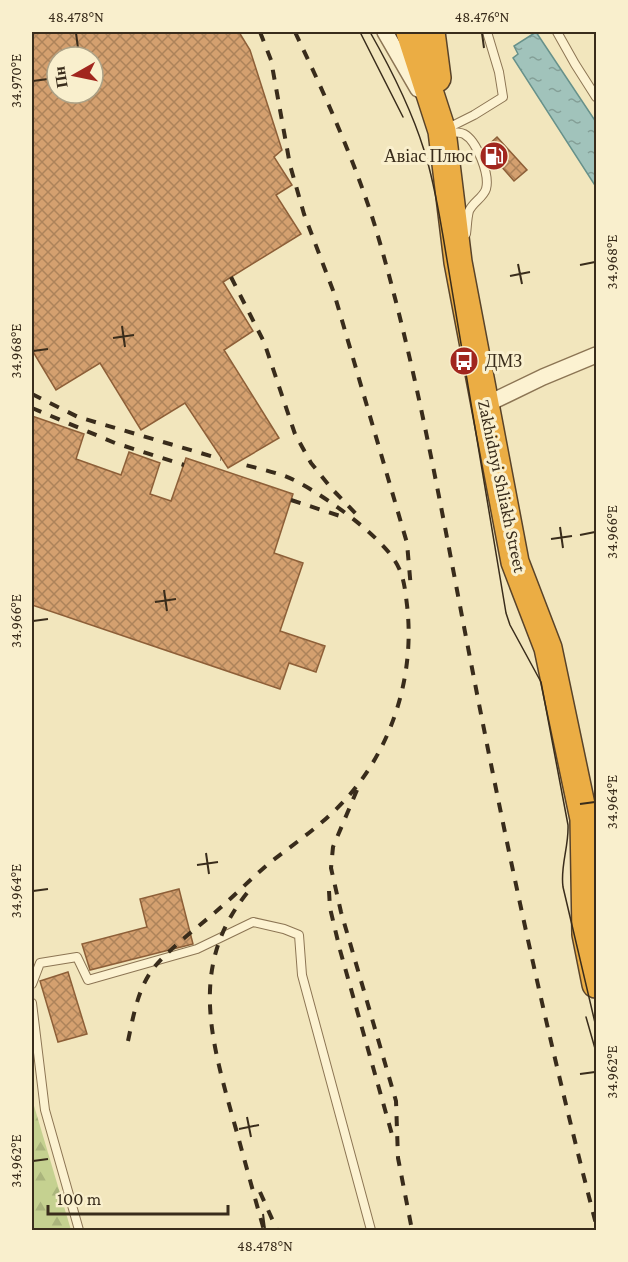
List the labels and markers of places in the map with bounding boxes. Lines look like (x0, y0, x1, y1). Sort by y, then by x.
fuel station icon: Авіас Плюс (478, 140, 510, 172)
place label: Авіас Плюс (384, 146, 473, 166)
bus stop icon: ДМЗ (448, 345, 480, 377)
place label: ДМЗ (485, 351, 522, 371)

